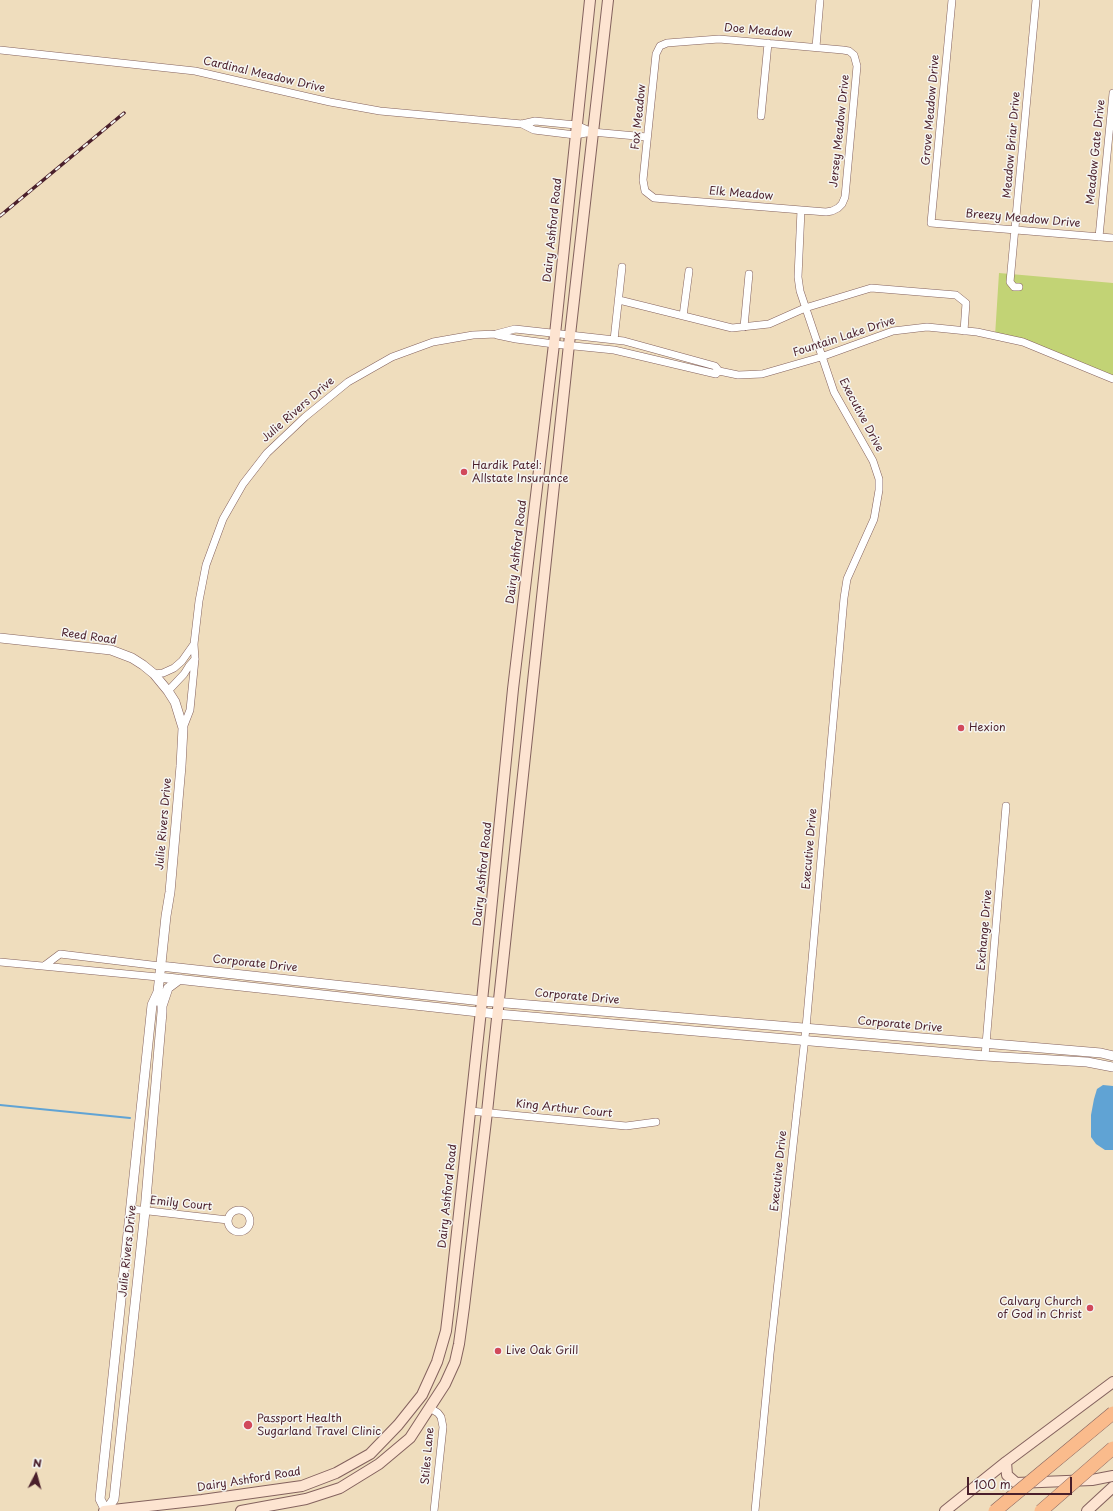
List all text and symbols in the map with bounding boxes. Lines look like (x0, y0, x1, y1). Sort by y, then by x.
street label: Doe Meadow (723, 21, 793, 41)
street label: Grove Meadow Drive (920, 54, 942, 166)
street label: Cardinal Meadow Drive (202, 55, 326, 95)
street label: Jersey Meadow Drive (828, 74, 852, 188)
street label: Fox Meadow (629, 84, 649, 150)
street label: Meadow Briar Drive (1001, 91, 1023, 199)
street label: Meadow Gate Drive (1084, 99, 1108, 205)
street label: Dairy Ashford Road (541, 177, 565, 283)
street label: Elk Meadow (708, 185, 774, 203)
street label: Breezy Meadow Drive (965, 207, 1081, 231)
street label: Fountain Lake Drive (791, 314, 897, 360)
street label: Julie Rivers Drive (259, 375, 337, 445)
street label: Executive Drive (836, 376, 886, 454)
place label: Hardik Patel: Allstate Insurance (472, 459, 568, 485)
marker: Hardik Patel: Allstate Insurance (459, 467, 469, 477)
street label: Dairy Ashford Road (504, 499, 530, 605)
street label: Reed Road (61, 627, 117, 647)
place label: Hexion (969, 721, 1006, 735)
marker: Hexion (956, 723, 966, 733)
street label: Julie Rivers Drive (153, 777, 175, 871)
street label: Executive Drive (800, 808, 820, 890)
street label: Dairy Ashford Road (471, 821, 495, 927)
street label: Exchange Drive (975, 889, 995, 971)
street label: Corporate Drive (212, 953, 298, 975)
street label: Corporate Drive (534, 987, 620, 1007)
street label: Corporate Drive (857, 1015, 943, 1035)
street label: King Arthur Court (515, 1097, 613, 1121)
street label: Executive Drive (768, 1130, 790, 1212)
street label: Dairy Ashford Road (436, 1143, 460, 1249)
street label: Emily Court (149, 1194, 213, 1214)
street label: Julie Rivers Drive (117, 1204, 139, 1298)
place label: Calvary Church of God in Christ (997, 1295, 1082, 1321)
marker: Calvary Church of God in Christ (1085, 1303, 1095, 1313)
place label: Live Oak Grill (506, 1344, 578, 1358)
marker: Live Oak Grill (493, 1346, 503, 1356)
place label: Passport Health Sugarland Travel Clinic (257, 1412, 381, 1438)
marker: Passport Health Sugarland Travel Clinic (242, 1419, 254, 1431)
street label: Stiles Lane (419, 1427, 437, 1485)
text: N (32, 1454, 43, 1471)
north arrow (16, 1455, 56, 1495)
street label: Dairy Ashford Road (196, 1465, 302, 1495)
scale bar (969, 1469, 1074, 1495)
text: 100 m (974, 1475, 1011, 1493)

